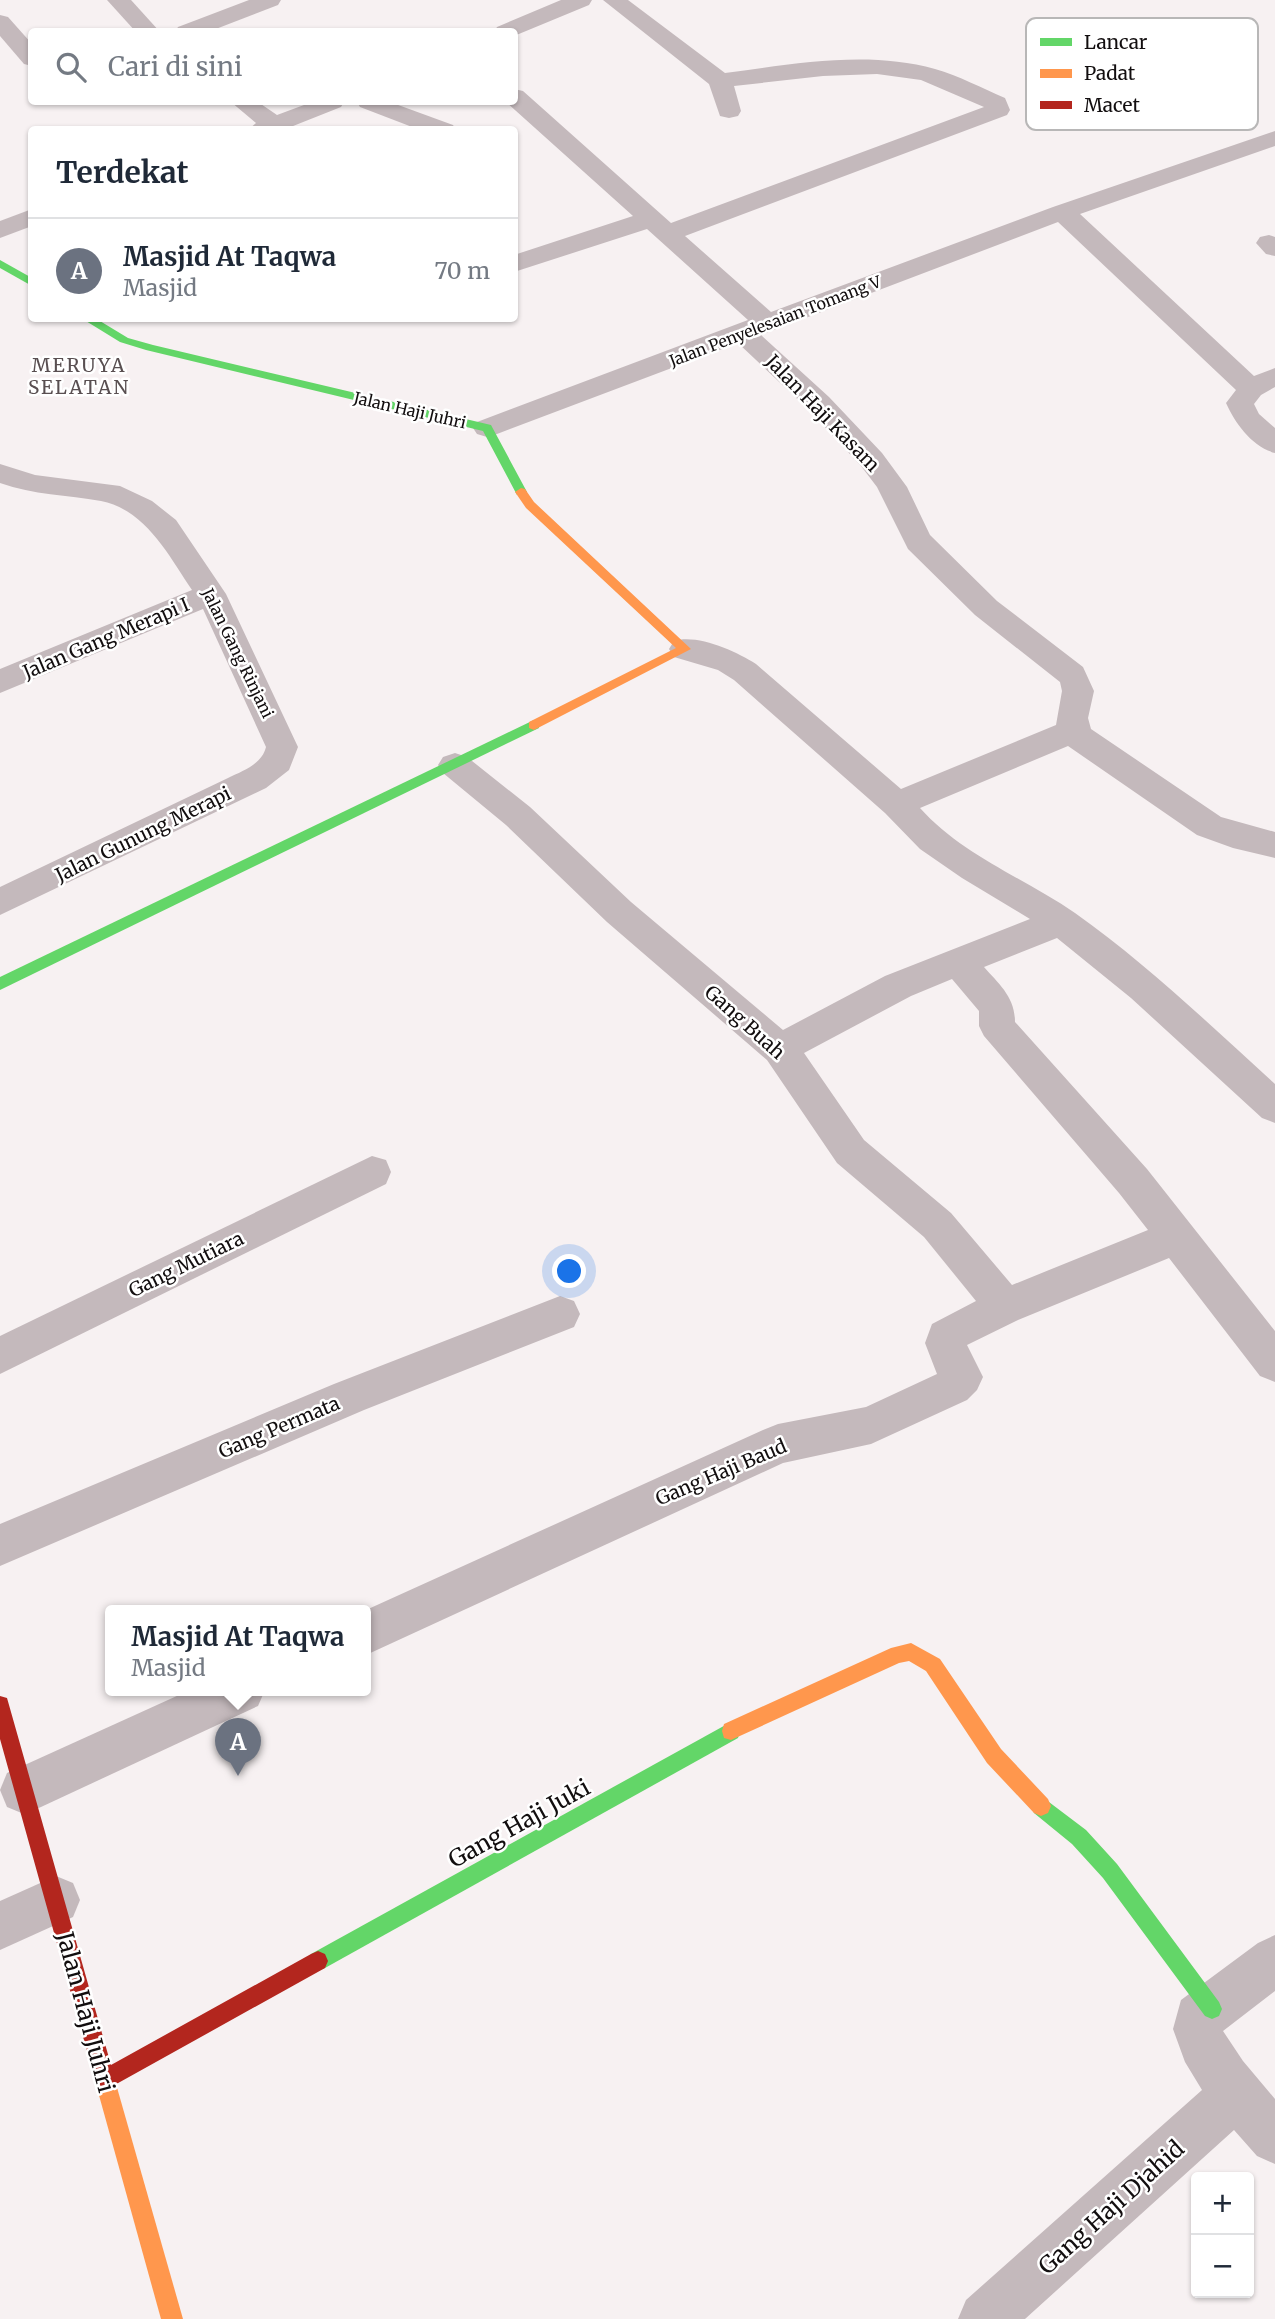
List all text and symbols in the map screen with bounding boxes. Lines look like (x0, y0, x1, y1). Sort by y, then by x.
legend (1026, 18, 1258, 130)
search box (28, 28, 518, 105)
text: Lancar (1084, 30, 1148, 54)
icon: search (52, 48, 90, 86)
text: Cari di sini (108, 50, 242, 83)
text: Padat (1084, 61, 1136, 85)
text: Macet (1084, 93, 1140, 117)
text: Terdekat (56, 153, 189, 191)
text: Masjid At Taqwa (123, 240, 336, 273)
text: A (71, 256, 87, 285)
text: 70 m (434, 256, 490, 285)
street label: Jalan Penyelesaian Tomang V (665, 271, 884, 371)
text: Masjid (123, 273, 197, 302)
street label: Jalan Haji Kasam (760, 349, 885, 477)
district label: MERUYA SELATAN (28, 353, 130, 399)
street label: Jalan Haji Juhri (351, 387, 468, 433)
street label: Jalan Gang Rinjani (197, 584, 278, 721)
street label: Jalan Gang Merapi I (18, 592, 193, 684)
street label: Jalan Gunung Merapi (50, 781, 235, 887)
street label: Gang Buah (700, 980, 790, 1065)
street label: Gang Mutiara (125, 1226, 247, 1302)
your location (552, 1254, 586, 1288)
street label: Gang Permata (215, 1391, 343, 1463)
street label: Gang Haji Baud (652, 1434, 790, 1510)
popup (105, 1605, 371, 1696)
text: Masjid At Taqwa (131, 1620, 345, 1653)
text: Masjid (131, 1653, 206, 1682)
pin: A (215, 1718, 261, 1776)
street label: Gang Haji Juki (443, 1772, 595, 1874)
street label: Jalan Haji Juhri (50, 1927, 121, 2096)
street label: Gang Haji Djahid (1032, 2134, 1190, 2280)
map controls (1191, 2172, 1254, 2298)
button: + (1191, 2172, 1254, 2235)
button: − (1191, 2235, 1254, 2298)

